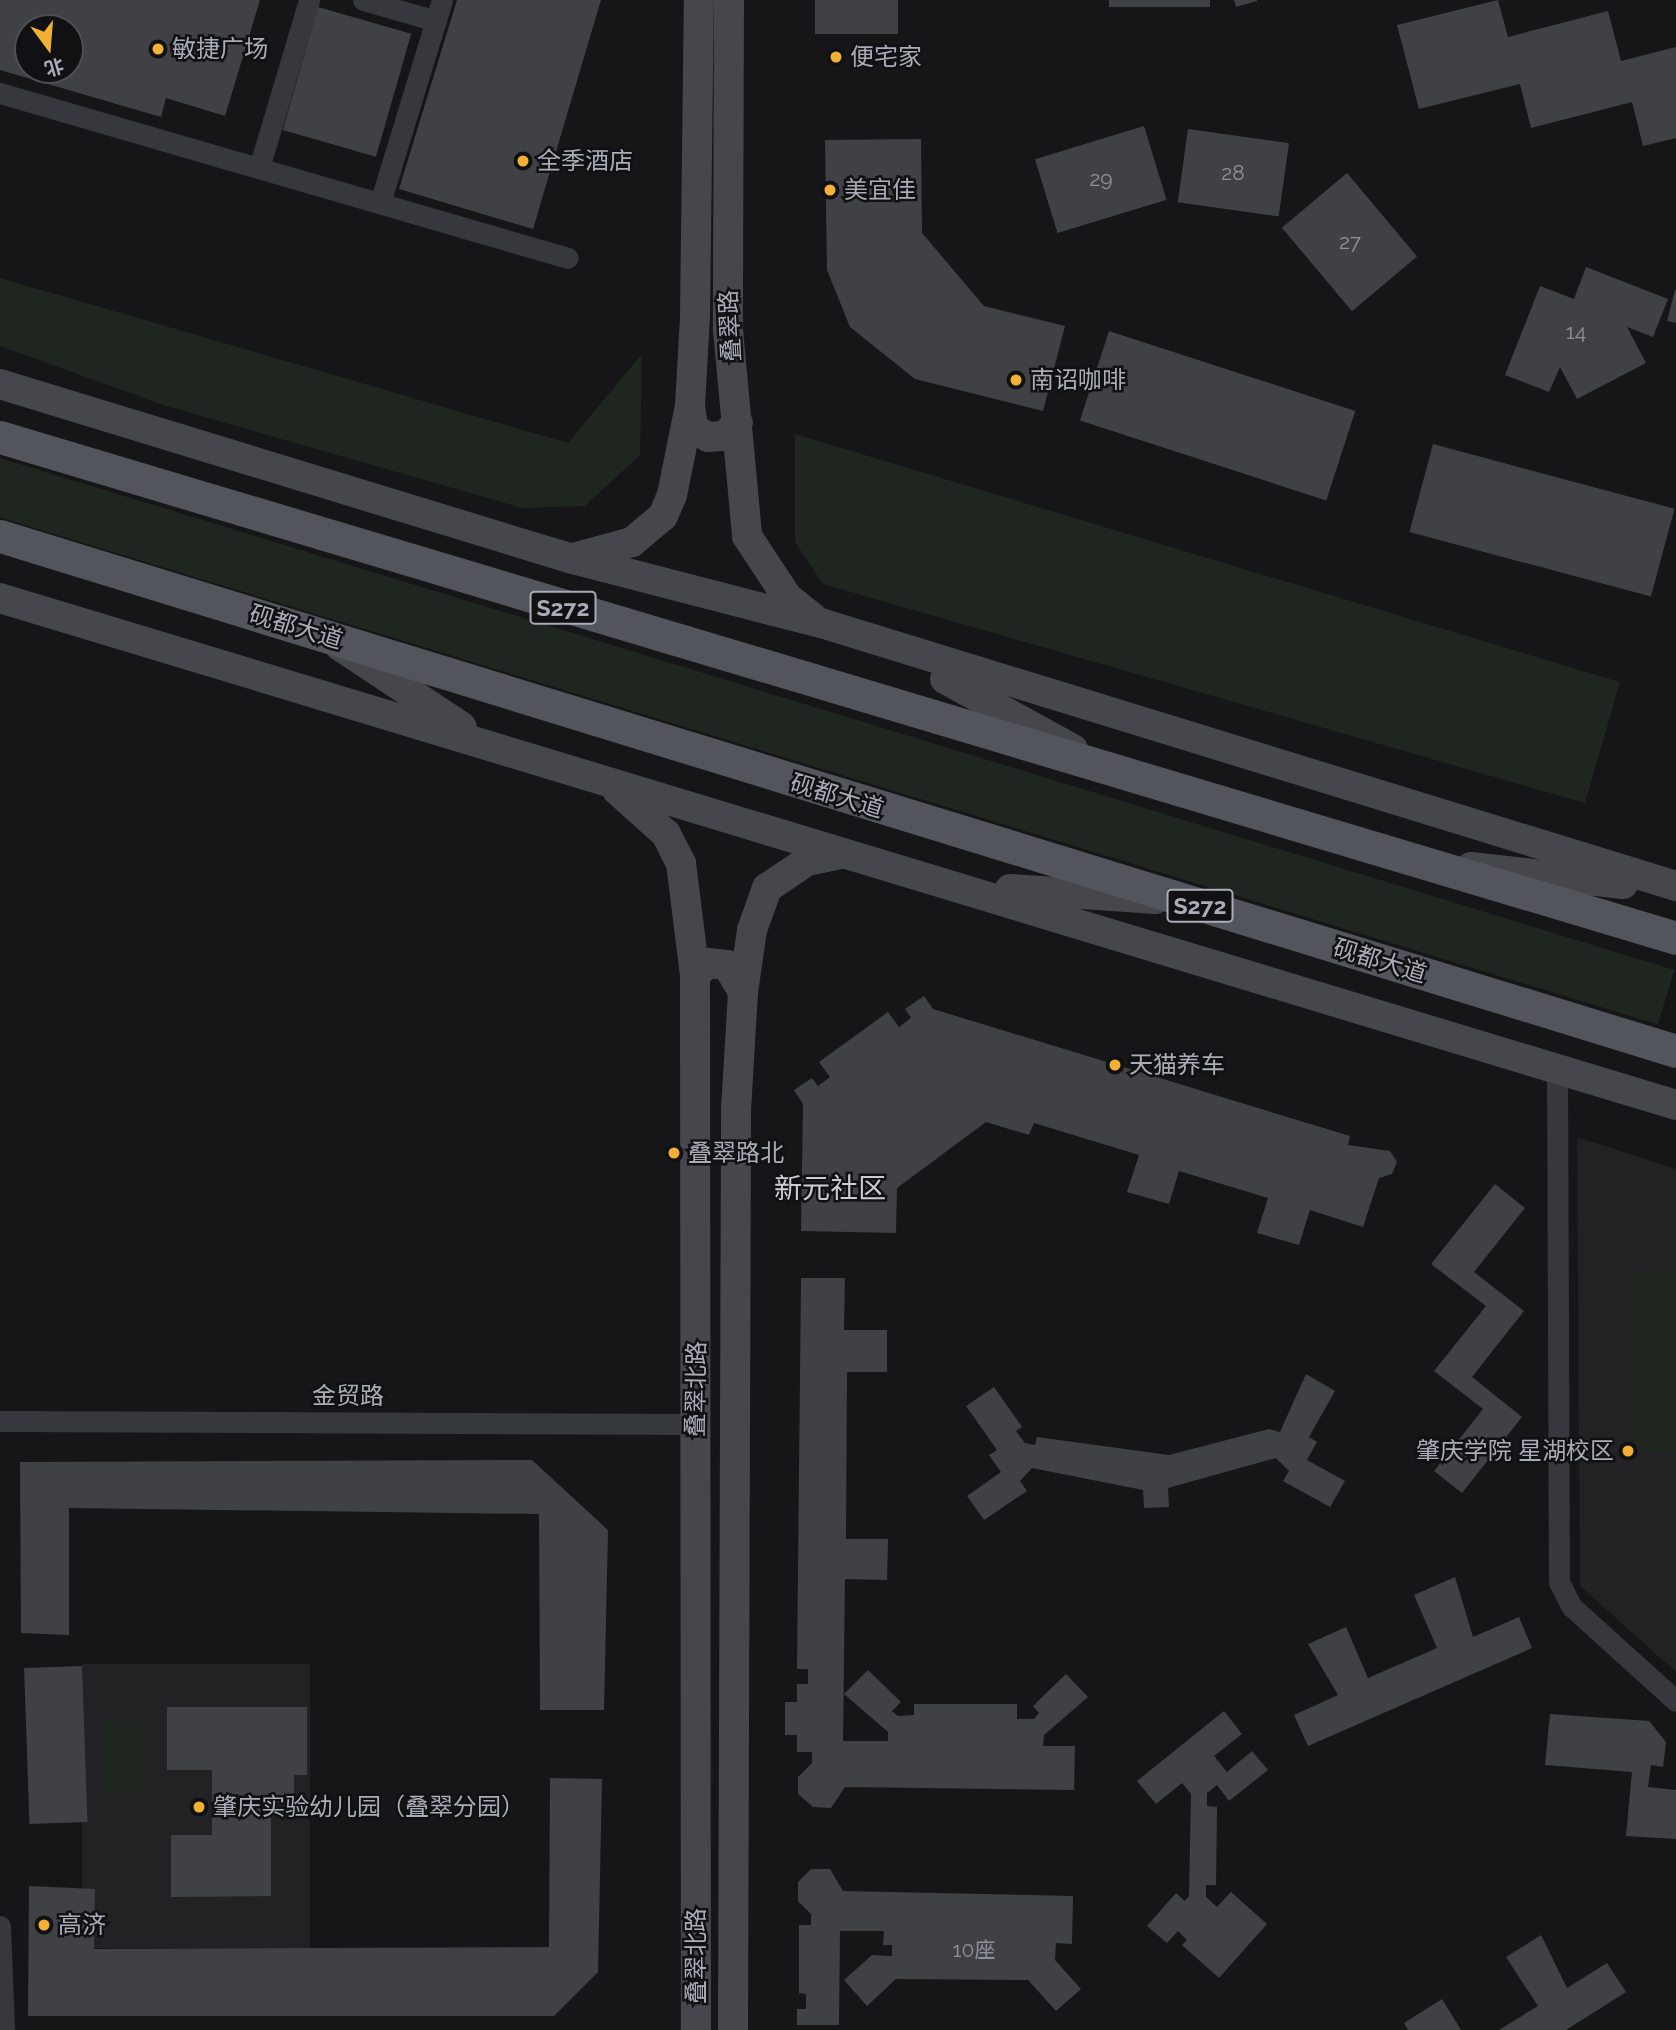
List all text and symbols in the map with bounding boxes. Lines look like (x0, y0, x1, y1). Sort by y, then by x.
north arrow (14, 14, 84, 84)
place label: 敏捷广场 (172, 35, 268, 63)
marker: 敏捷广场 (150, 41, 166, 57)
place label: 便宅家 (850, 43, 922, 71)
marker: 便宅家 (828, 49, 844, 65)
text: 北 (42, 54, 66, 80)
place label: 全季酒店 (537, 147, 633, 175)
marker: 全季酒店 (515, 153, 531, 169)
house number: 28 (1221, 160, 1245, 186)
house number: 29 (1089, 166, 1113, 192)
place label: 美宜佳 (844, 176, 916, 204)
marker: 美宜佳 (822, 182, 838, 198)
house number: 27 (1339, 229, 1361, 255)
street label: 叠翠路 (714, 289, 746, 363)
house number: 14 (1566, 319, 1586, 345)
place label: 南诏咖啡 (1030, 366, 1126, 394)
marker: 南诏咖啡 (1008, 372, 1024, 388)
road number: S272 (528, 588, 598, 628)
street label: 砚都大道 (246, 599, 346, 655)
street label: 砚都大道 (787, 768, 887, 824)
road number: S272 (1165, 886, 1235, 925)
street label: 砚都大道 (1330, 933, 1430, 989)
place label: 天猫养车 (1129, 1051, 1225, 1079)
marker: 天猫养车 (1107, 1057, 1123, 1073)
place label: 叠翠路北 (688, 1139, 784, 1167)
marker: 叠翠路北 (666, 1145, 682, 1161)
district label: 新元社区 (774, 1172, 886, 1206)
street label: 叠翠北路 (681, 1341, 711, 1437)
street label: 金贸路 (312, 1382, 384, 1410)
place label: 肇庆学院 星湖校区 (1416, 1437, 1614, 1465)
marker: 肇庆学院 星湖校区 (1620, 1443, 1636, 1459)
place label: 肇庆实验幼儿园（叠翠分园） (213, 1793, 525, 1821)
marker: 肇庆实验幼儿园（叠翠分园） (191, 1799, 207, 1815)
street label: 叠翠北路 (682, 1908, 710, 2004)
place label: 高济 (58, 1911, 106, 1939)
marker: 高济 (36, 1917, 52, 1933)
house number: 10座 (953, 1937, 995, 1963)

